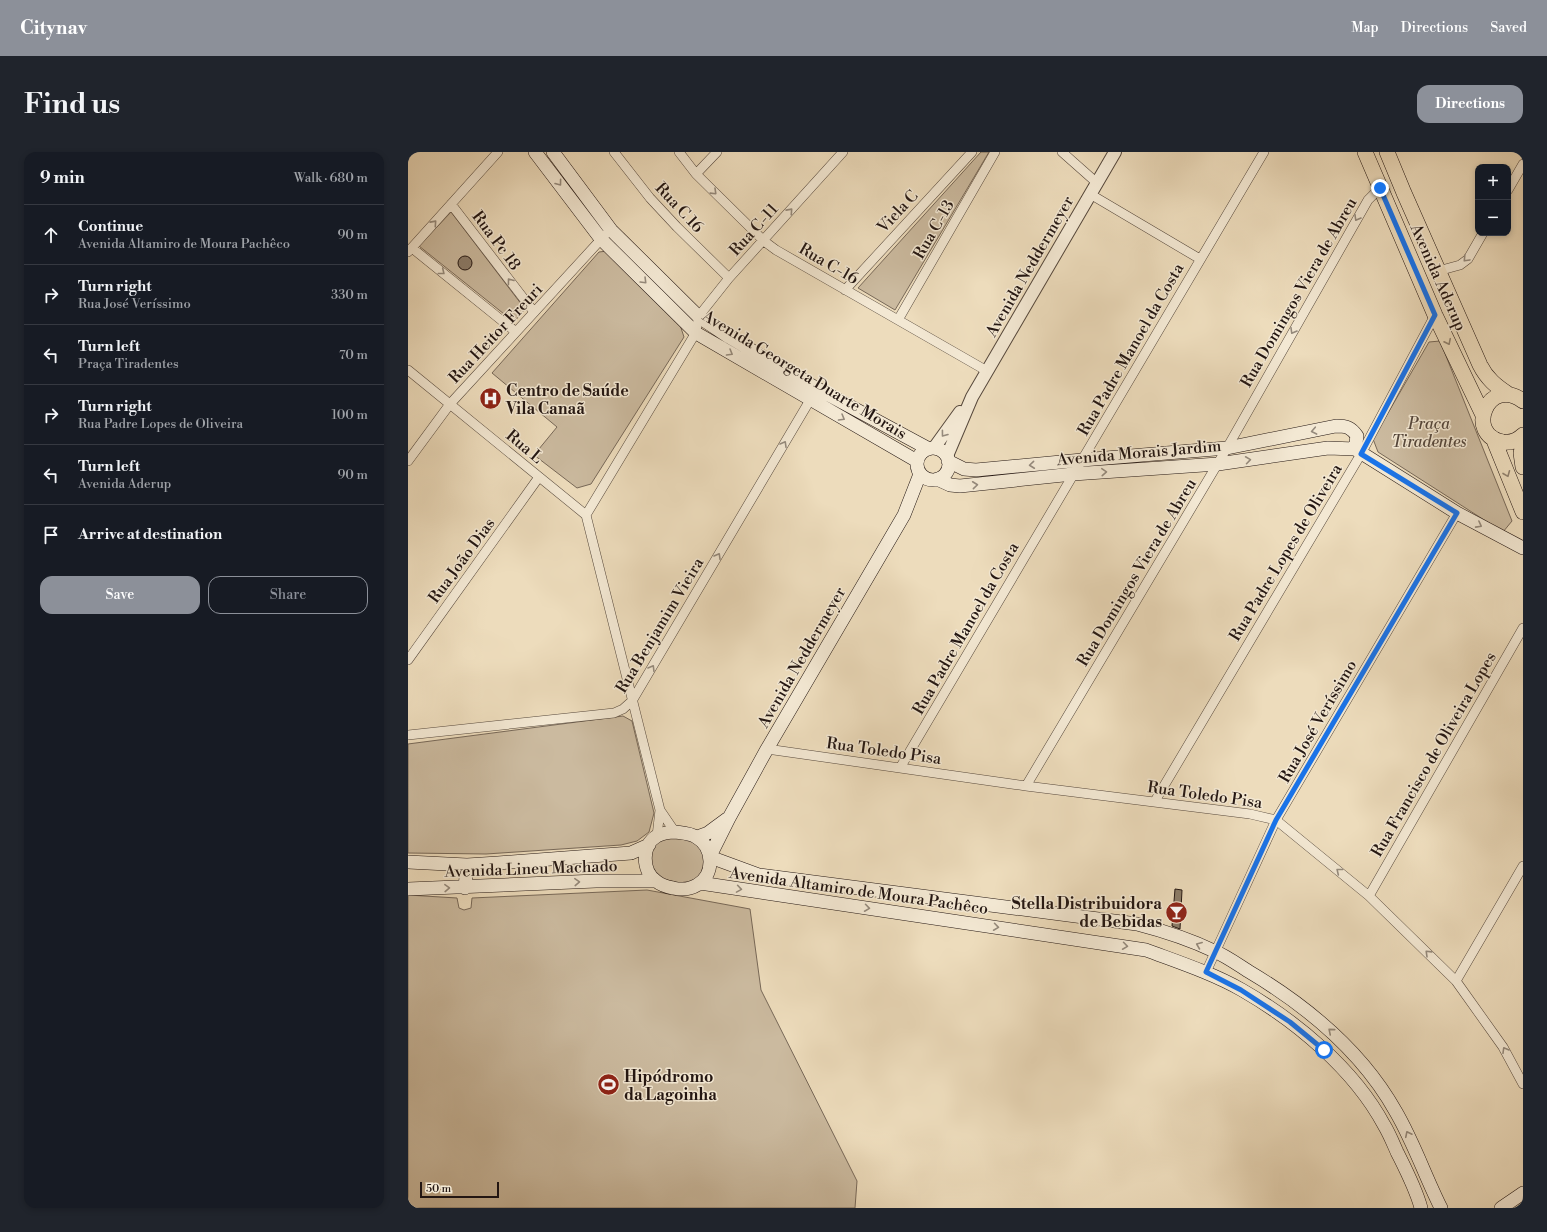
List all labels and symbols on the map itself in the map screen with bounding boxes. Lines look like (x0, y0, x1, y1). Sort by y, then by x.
street label: Rua C 16 (651, 178, 708, 237)
one-way arrow (554, 179, 561, 186)
route end (1371, 179, 1389, 197)
street label: Viela C (872, 186, 922, 238)
one-way arrow (709, 187, 717, 195)
street label: Avenida Neddermeyer (981, 193, 1078, 341)
street label: Rua Domingos Viera de Abreu (1236, 194, 1361, 391)
street label: Rua C-13 (909, 196, 959, 263)
street label: Rua C-11 (725, 199, 783, 260)
street label: Rua Pc 18 (467, 207, 525, 274)
one-way arrow (785, 209, 792, 216)
one-way arrow (1355, 214, 1362, 221)
one-way arrow (429, 220, 437, 228)
street label: Avenida Aderup (1405, 220, 1471, 334)
street label: Rua C-16 (795, 239, 862, 289)
one-way arrow (1463, 254, 1471, 262)
street label: Rua Padre Manoel da Costa (1073, 259, 1189, 439)
one-way arrow (438, 268, 445, 275)
one-way arrow (639, 276, 647, 284)
one-way arrow (508, 279, 515, 286)
street label: Rua Heitor Freuri (444, 280, 547, 388)
street label: Avenida Georgeta Duarte Morais (698, 305, 910, 444)
one-way arrow (1290, 327, 1298, 334)
one-way arrow (1443, 338, 1451, 345)
one-way arrow (726, 348, 733, 355)
place label: Centro de Saúde Vila Canaã (505, 381, 629, 419)
hospital icon: Centro de Saúde Vila Canaã (478, 386, 504, 412)
one-way arrow (838, 414, 845, 421)
park label: Praça Tiradentes (1391, 414, 1467, 452)
street label: Rua L (502, 426, 547, 468)
one-way arrow (1311, 426, 1317, 434)
one-way arrow (942, 429, 949, 436)
street label: Avenida Morais Jardim (1055, 436, 1222, 470)
one-way arrow (779, 440, 786, 448)
one-way arrow (1245, 455, 1251, 464)
street label: Rua Padre Lopes de Oliveira (1225, 459, 1347, 645)
one-way arrow (1029, 460, 1035, 469)
one-way arrow (1101, 467, 1107, 476)
one-way arrow (1503, 470, 1511, 477)
street label: Rua Domingos Viera de Abreu (1073, 475, 1201, 670)
one-way arrow (972, 481, 978, 490)
street label: Rua João Dias (424, 514, 499, 607)
one-way arrow (1474, 520, 1482, 527)
street label: Rua Padre Manoel da Costa (908, 538, 1024, 718)
one-way arrow (713, 552, 720, 560)
street label: Rua Benjamim Vieira (611, 553, 709, 697)
street label: Avenida Neddermeyer (753, 584, 850, 732)
street label: Rua Francisco de Oliveira Lopes (1367, 648, 1501, 861)
street label: Rua José Veríssimo (1275, 656, 1361, 787)
one-way arrow (647, 665, 655, 672)
street label: Rua Toledo Pisa (825, 733, 944, 769)
street label: Rua Toledo Pisa (1146, 777, 1265, 813)
street label: Avenida Lineu Machado (443, 856, 618, 882)
street label: Avenida Altamiro de Moura Pachêco (727, 863, 990, 919)
one-way arrow (1336, 869, 1343, 876)
one-way arrow (574, 878, 580, 886)
one-way arrow (444, 884, 450, 893)
one-way arrow (736, 884, 742, 893)
place label: Stella Distribuidora de Bebidas (1012, 894, 1162, 932)
bar icon: Stella Distribuidora de Bebidas (1164, 899, 1190, 925)
one-way arrow (864, 904, 870, 912)
one-way arrow (993, 922, 999, 931)
one-way arrow (1121, 941, 1128, 950)
one-way arrow (1196, 941, 1203, 949)
one-way arrow (1425, 950, 1433, 958)
one-way arrow (1328, 1028, 1335, 1035)
route start (1315, 1041, 1333, 1059)
one-way arrow (1502, 1047, 1509, 1054)
place label: Hipódromo da Lagoinha (624, 1067, 717, 1105)
sports icon: Hipódromo da Lagoinha (596, 1072, 622, 1098)
one-way arrow (1405, 1131, 1413, 1139)
scale bar (420, 1180, 499, 1199)

